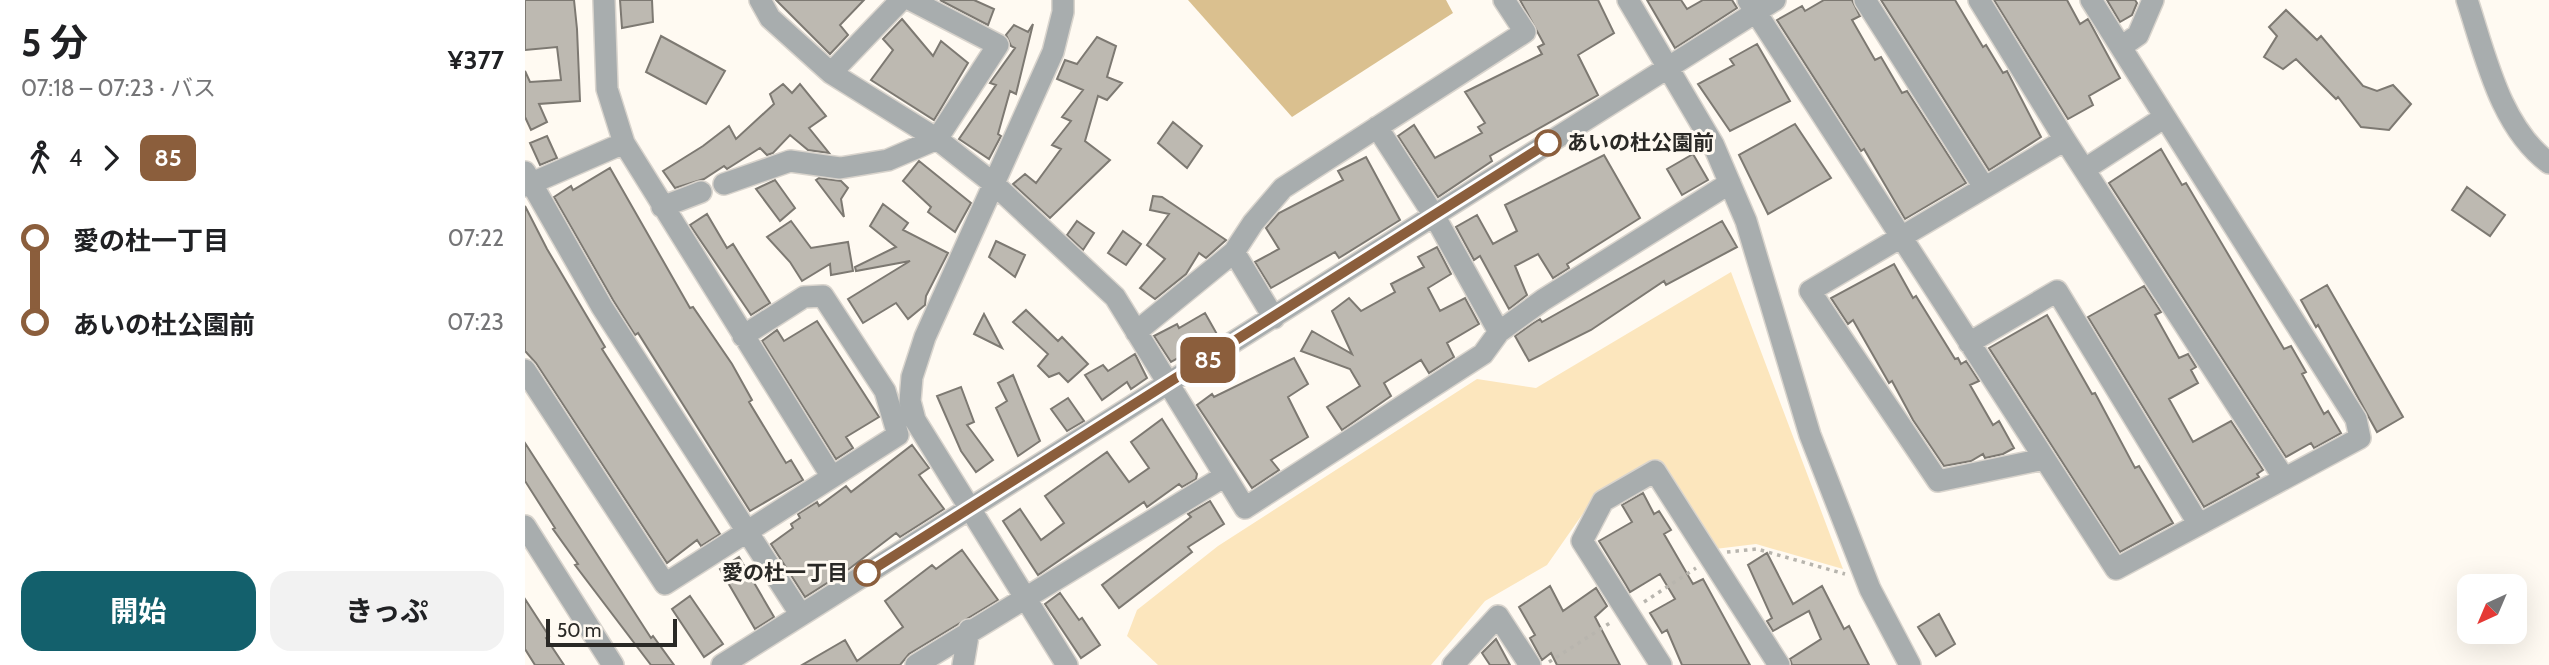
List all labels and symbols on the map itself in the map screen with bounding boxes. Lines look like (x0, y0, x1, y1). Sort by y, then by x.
marker: あいの杜公園前 (1535, 130, 1561, 156)
place label: あいの杜公園前 (1567, 130, 1714, 155)
line badge: 85 (1177, 337, 1239, 383)
place label: 愛の杜一丁目 (722, 560, 848, 585)
marker: 愛の杜一丁目 (854, 560, 880, 586)
north arrow (2457, 574, 2527, 644)
scale bar (546, 616, 677, 648)

